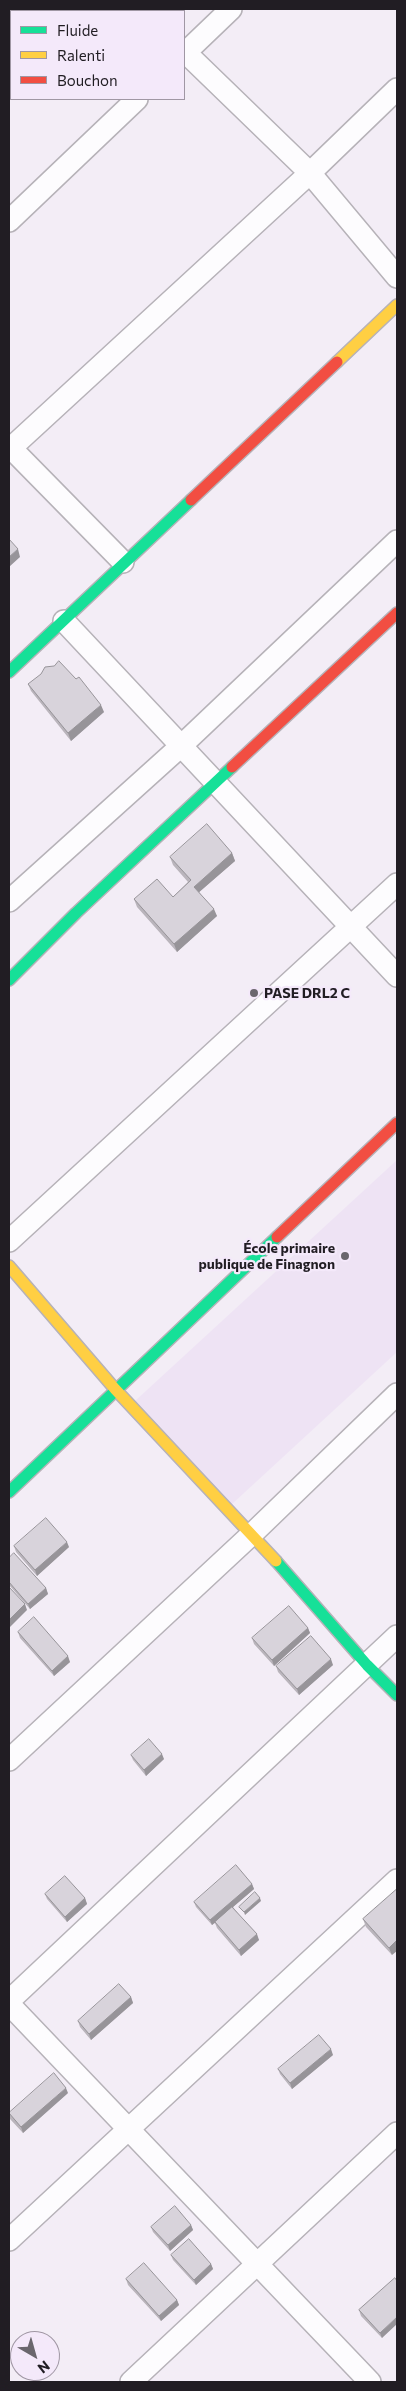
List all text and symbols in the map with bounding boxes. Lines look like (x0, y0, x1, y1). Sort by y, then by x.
legend (10, 10, 185, 100)
text: Fluide (57, 21, 98, 39)
text: Ralenti (57, 46, 105, 64)
text: Bouchon (57, 71, 118, 89)
place label: PASE DRL2 C (264, 985, 350, 1001)
marker: PASE DRL2 C (248, 987, 260, 999)
place label: École primaire publique de Finagnon (199, 1240, 335, 1272)
marker: École primaire publique de Finagnon (339, 1250, 351, 1262)
north arrow (10, 2331, 60, 2381)
text: N (35, 2357, 53, 2377)

